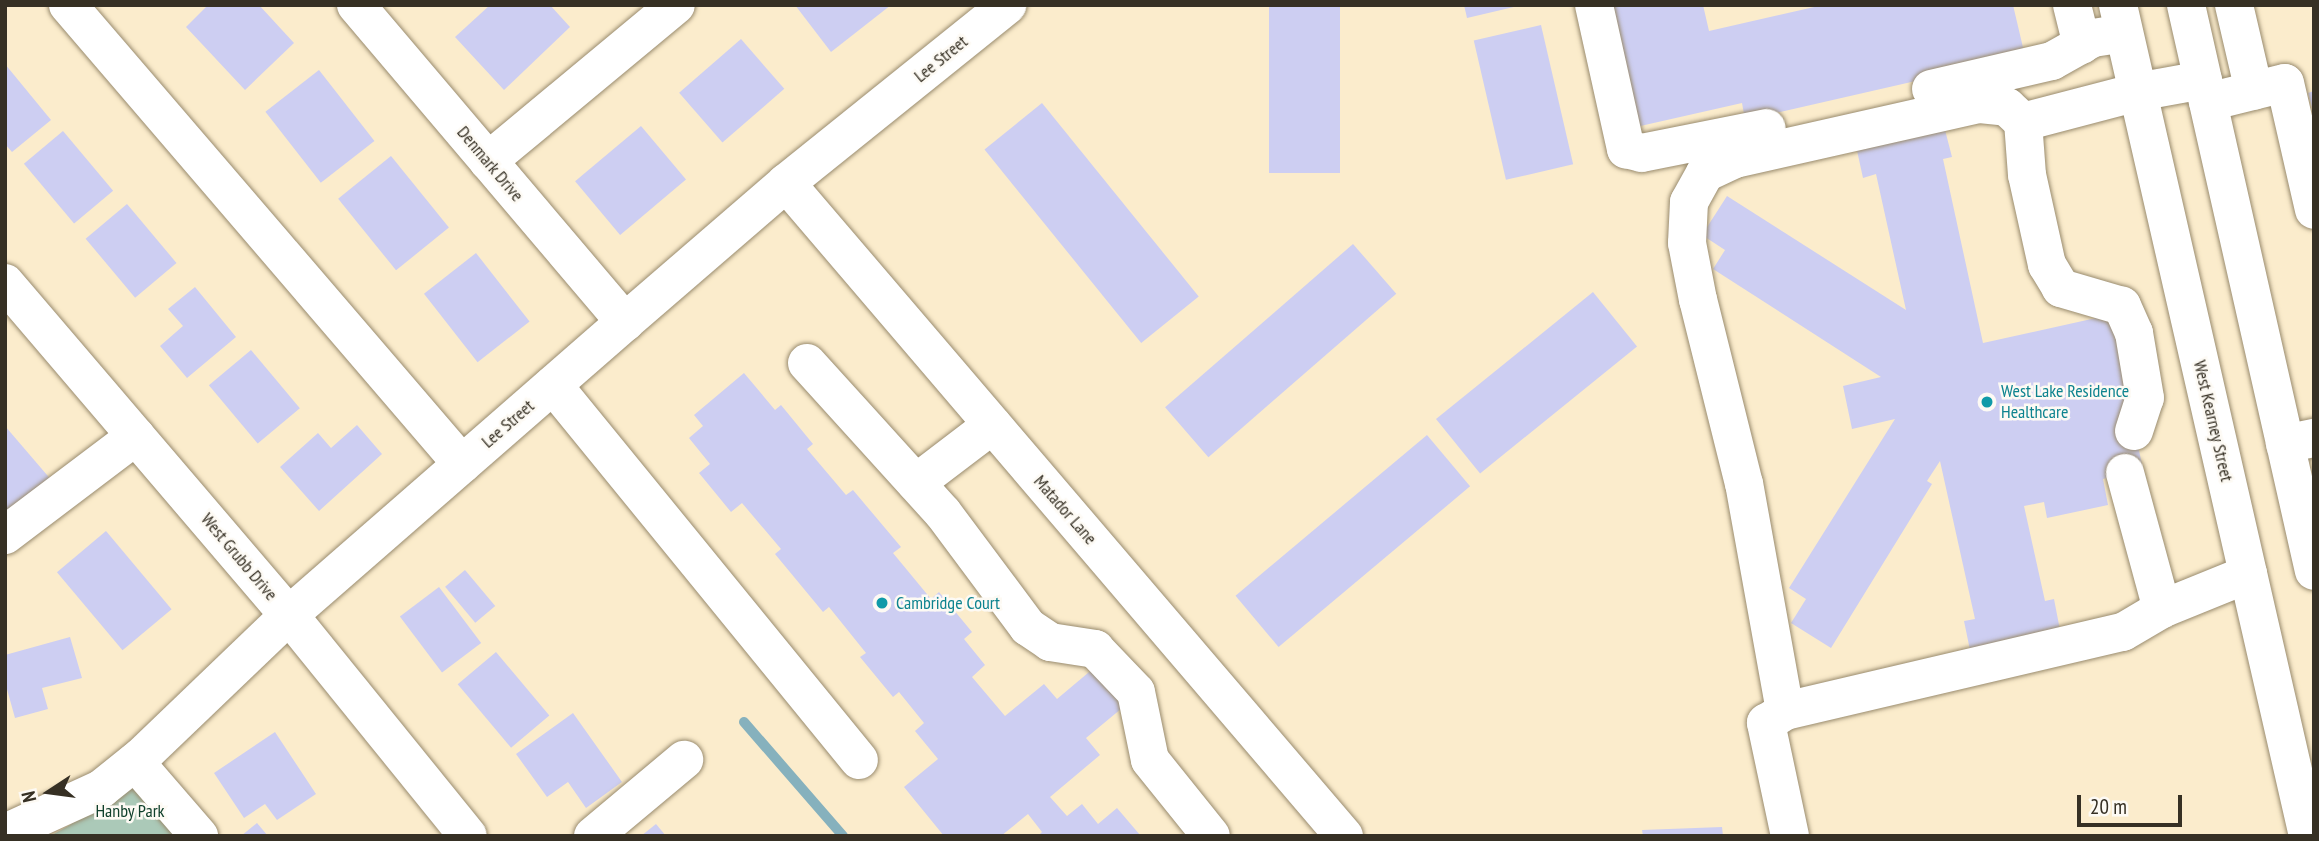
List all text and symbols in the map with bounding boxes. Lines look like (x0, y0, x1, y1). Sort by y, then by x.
street label: Lee Street (910, 31, 972, 87)
street label: Denmark Drive (452, 122, 528, 206)
street label: West Kearney Street (2188, 358, 2238, 484)
place label: West Lake Residence Healthcare (2001, 381, 2129, 424)
marker: West Lake Residence Healthcare (1979, 394, 1995, 410)
street label: Lee Street (477, 395, 539, 453)
street label: Matador Lane (1029, 471, 1101, 549)
street label: West Grubb Drive (196, 509, 282, 605)
place label: Cambridge Court (896, 592, 1000, 614)
marker: Cambridge Court (874, 595, 890, 611)
north arrow (14, 757, 84, 827)
scale bar (2081, 782, 2186, 826)
text: N (16, 789, 41, 804)
text: 20 m (2090, 793, 2127, 820)
park label: Hanby Park (95, 800, 165, 822)

